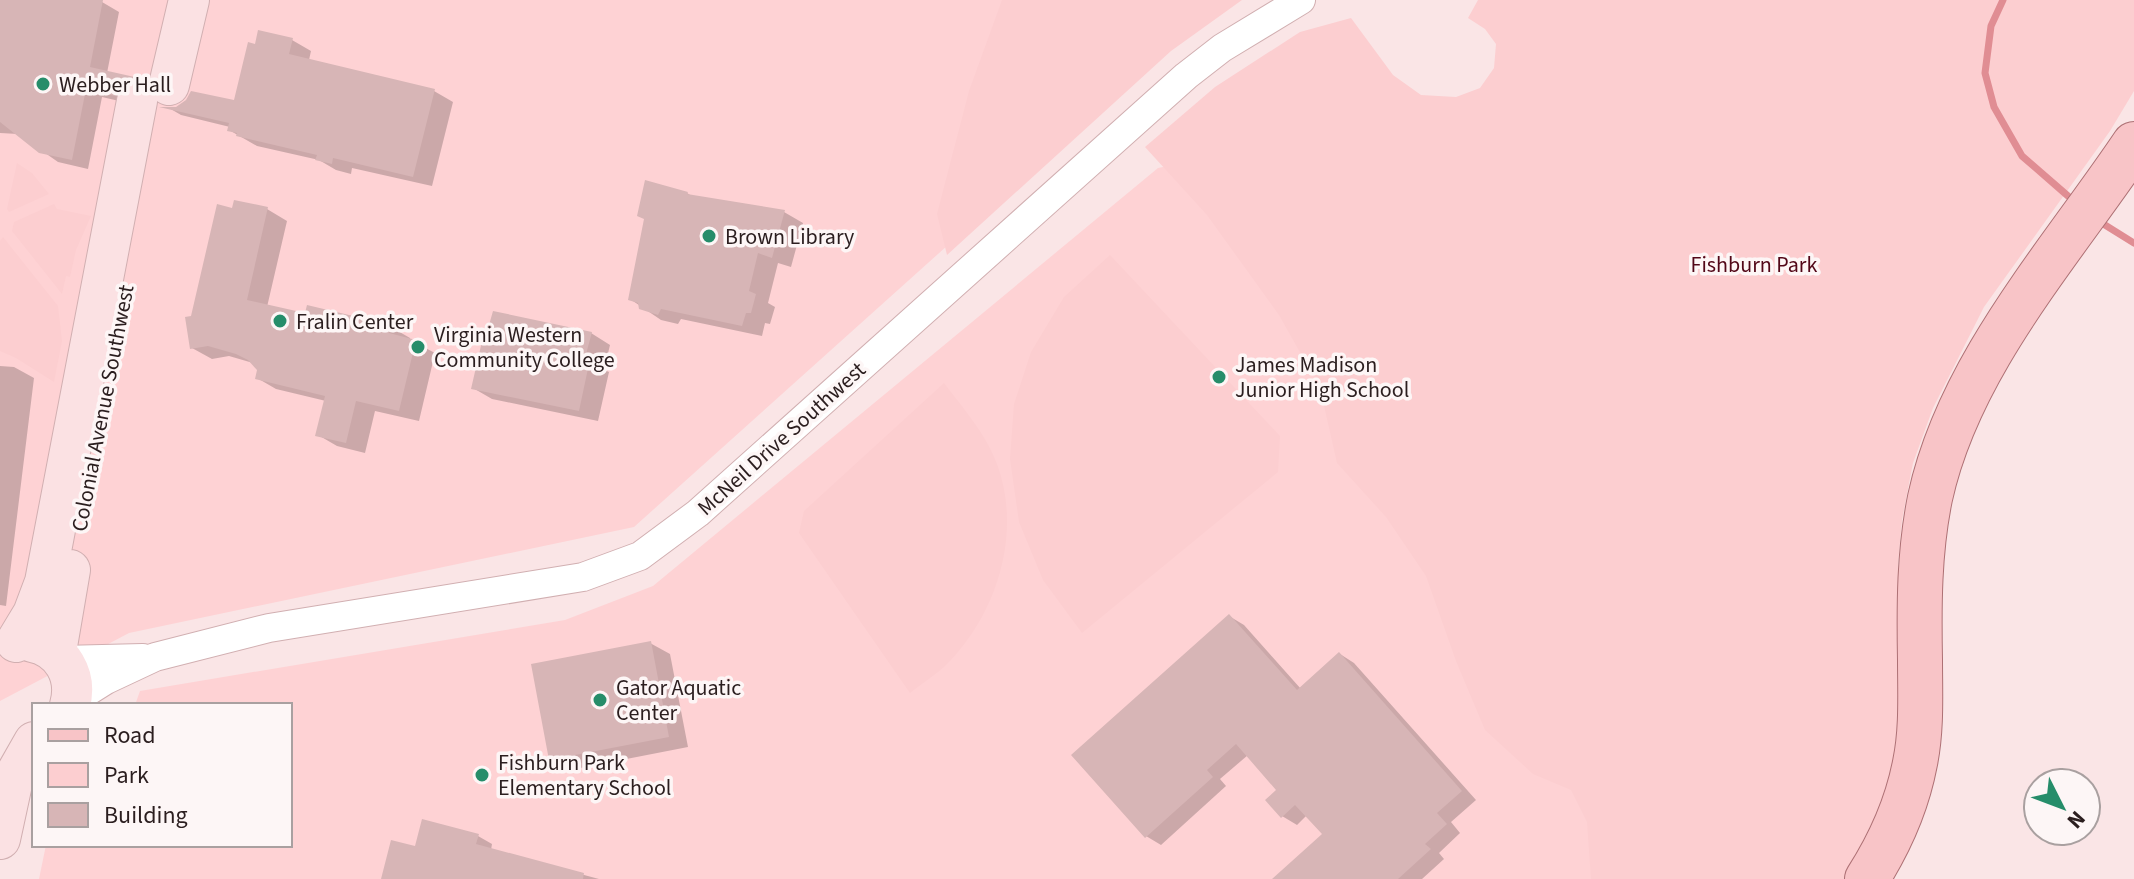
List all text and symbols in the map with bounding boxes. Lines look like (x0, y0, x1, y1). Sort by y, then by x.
place label: Webber Hall (59, 69, 171, 101)
marker: Webber Hall (34, 75, 52, 93)
place label: Brown Library (725, 221, 855, 253)
marker: Brown Library (700, 227, 718, 245)
park label: Fishburn Park (1691, 249, 1818, 281)
street label: Colonial Avenue Southwest (63, 282, 143, 534)
place label: Fralin Center (296, 306, 414, 338)
marker: Fralin Center (271, 312, 289, 330)
place label: Virginia Western Community College (434, 319, 615, 376)
marker: Virginia Western Community College (409, 338, 427, 356)
place label: James Madison Junior High School (1235, 349, 1409, 406)
street label: McNeil Drive Southwest (690, 354, 873, 523)
marker: James Madison Junior High School (1210, 368, 1228, 386)
place label: Gator Aquatic Center (616, 672, 741, 729)
marker: Gator Aquatic Center (591, 691, 609, 709)
legend (32, 703, 292, 847)
text: Road (104, 718, 156, 753)
place label: Fishburn Park Elementary School (498, 747, 671, 804)
text: Park (104, 758, 149, 793)
marker: Fishburn Park Elementary School (473, 766, 491, 784)
north arrow (2022, 767, 2102, 847)
text: Building (104, 798, 188, 833)
text: N (2059, 804, 2093, 836)

